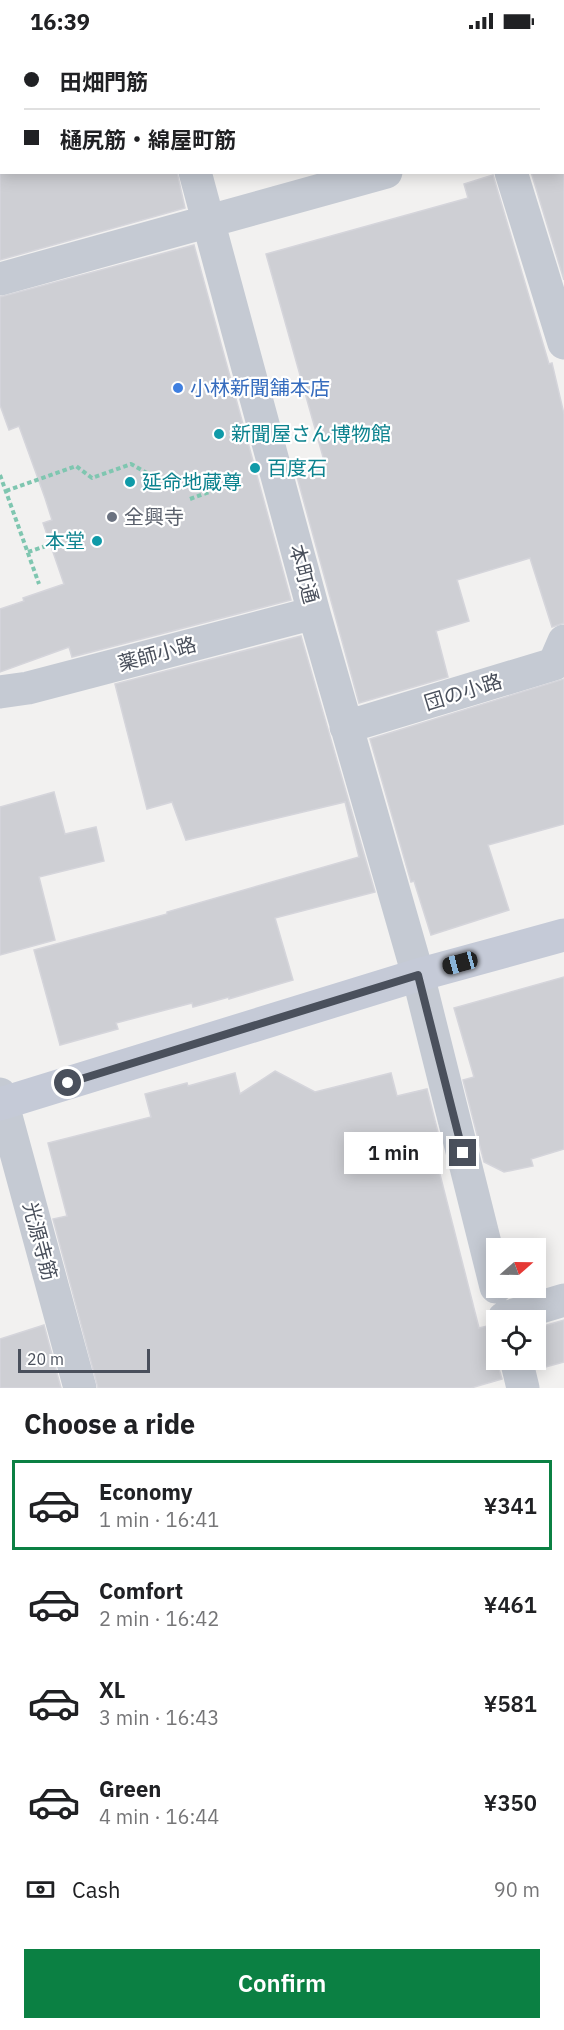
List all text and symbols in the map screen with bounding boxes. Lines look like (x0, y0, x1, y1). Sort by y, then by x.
text: 16:39 (30, 7, 90, 36)
text: 田畑門筋 (60, 67, 148, 96)
text: 樋尻筋・綿屋町筋 (60, 125, 236, 154)
place label: 小林新聞舗本店 (190, 374, 330, 401)
marker: 小林新聞舗本店 (171, 381, 185, 395)
place label: 新聞屋さん博物館 (231, 420, 391, 447)
marker: 新聞屋さん博物館 (212, 427, 226, 441)
place label: 百度石 (267, 454, 327, 481)
marker: 百度石 (248, 461, 262, 475)
place label: 延命地蔵尊 (142, 468, 242, 495)
marker: 延命地蔵尊 (123, 475, 137, 489)
place label: 全興寺 (124, 503, 184, 530)
marker: 全興寺 (105, 510, 119, 524)
place label: 本堂 (45, 527, 85, 554)
marker: 本堂 (90, 534, 104, 548)
street label: 本町通 (284, 541, 325, 606)
street label: 薬師小路 (115, 630, 199, 677)
street label: 団の小路 (421, 667, 505, 716)
car (440, 950, 480, 976)
route start (54, 1069, 81, 1096)
callout: 1 min (343, 1132, 442, 1174)
text: 1 min (368, 1139, 419, 1166)
route end (449, 1139, 476, 1166)
street label: 光源寺筋 (17, 1199, 64, 1283)
north arrow (486, 1238, 546, 1298)
map controls (486, 1238, 546, 1370)
button: locate (486, 1310, 546, 1370)
scale bar (18, 1346, 150, 1374)
text: 20 m (27, 1349, 64, 1369)
text: Choose a ride (24, 1406, 195, 1441)
text: Economy (99, 1477, 193, 1506)
icon: car (27, 1478, 81, 1532)
text: ¥341 (483, 1491, 537, 1520)
text: 1 min · 16:41 (99, 1506, 219, 1533)
text: Comfort (99, 1576, 183, 1605)
icon: car (27, 1577, 81, 1631)
text: ¥461 (483, 1590, 537, 1619)
text: 2 min · 16:42 (99, 1605, 219, 1632)
text: XL (99, 1675, 125, 1704)
icon: car (27, 1676, 81, 1730)
text: ¥581 (483, 1689, 537, 1718)
text: 3 min · 16:43 (99, 1704, 219, 1731)
text: Green (99, 1774, 161, 1803)
icon: car (27, 1775, 81, 1829)
text: ¥350 (483, 1788, 537, 1817)
text: 4 min · 16:44 (99, 1803, 219, 1830)
icon: cash (24, 1873, 57, 1906)
text: Cash (72, 1875, 121, 1904)
text: 90 m (494, 1876, 540, 1903)
button: Confirm (24, 1949, 540, 2018)

